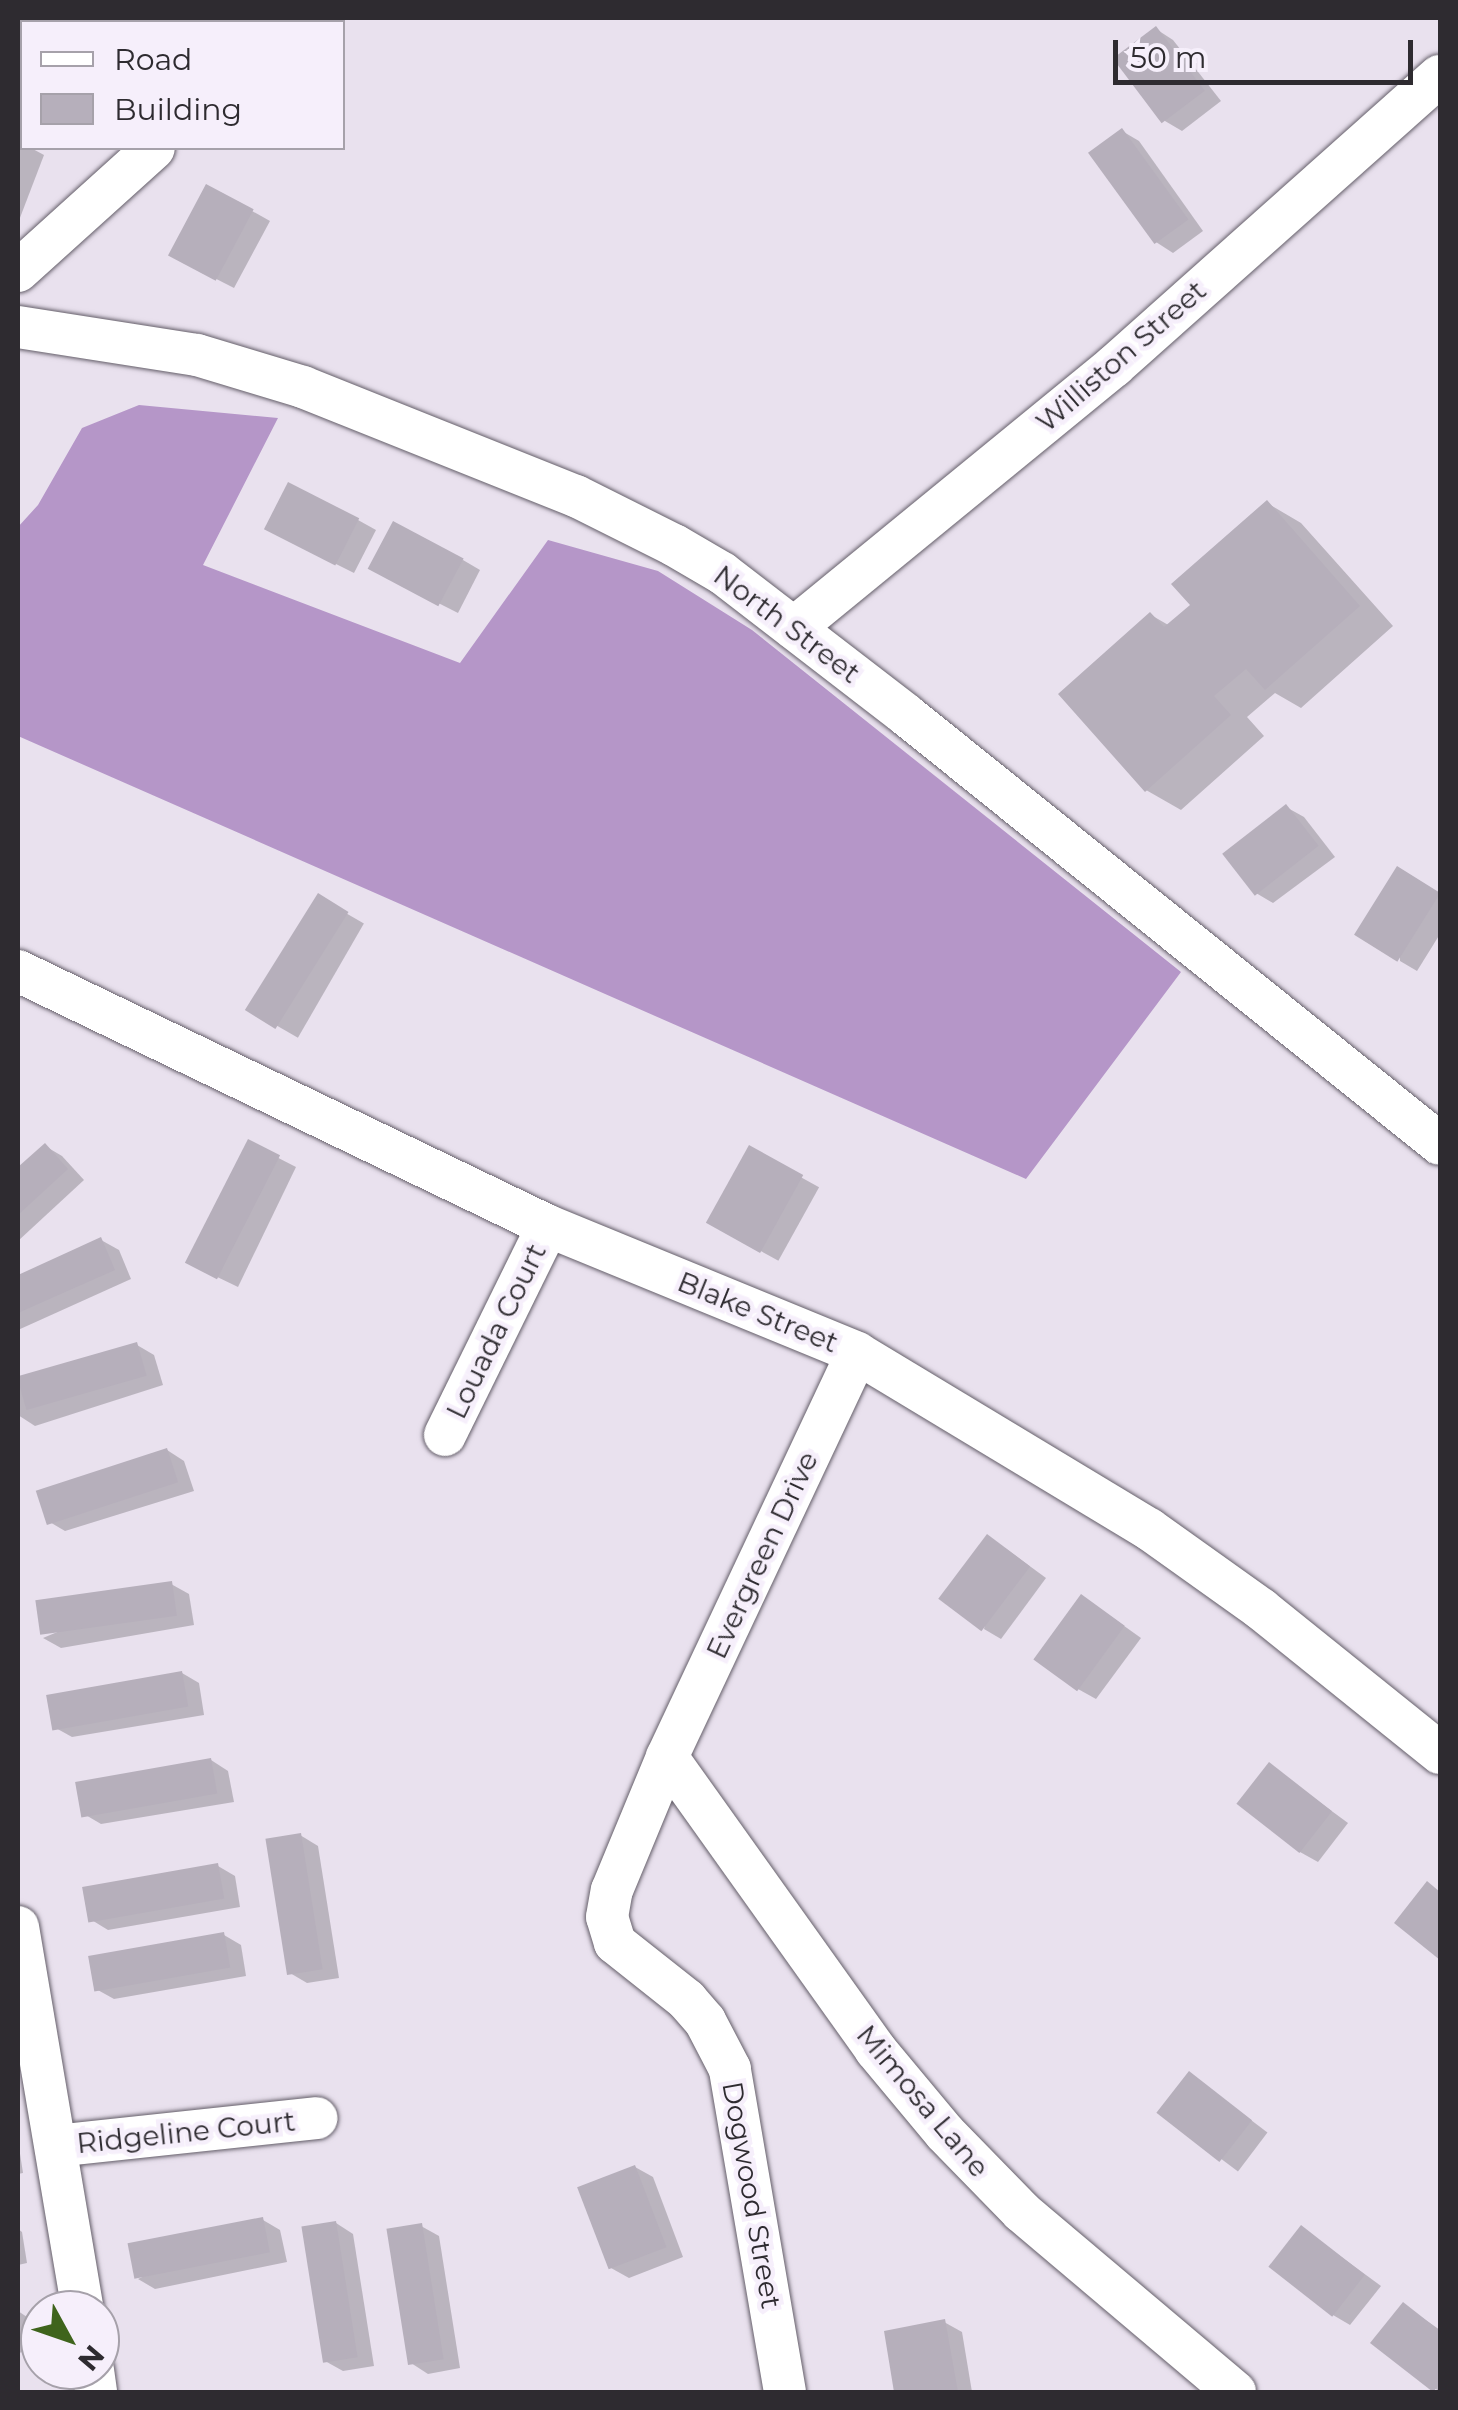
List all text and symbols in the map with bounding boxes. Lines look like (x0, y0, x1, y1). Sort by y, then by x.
legend (20, 20, 345, 150)
scale bar (1118, 20, 1418, 82)
text: 50 m (1130, 39, 1207, 76)
text: Road (114, 41, 192, 78)
text: Building (114, 91, 242, 128)
street label: Williston Street (1029, 273, 1213, 439)
street label: North Street (707, 558, 867, 690)
street label: Louada Court (439, 1238, 553, 1424)
street label: Blake Street (673, 1265, 843, 1359)
street label: Evergreen Drive (699, 1446, 825, 1664)
street label: Mimosa Lane (850, 2018, 996, 2184)
street label: Dogwood Street (715, 2079, 789, 2311)
street label: Ridgeline Court (75, 2104, 297, 2160)
north arrow (20, 2290, 120, 2390)
text: N (71, 2338, 112, 2378)

